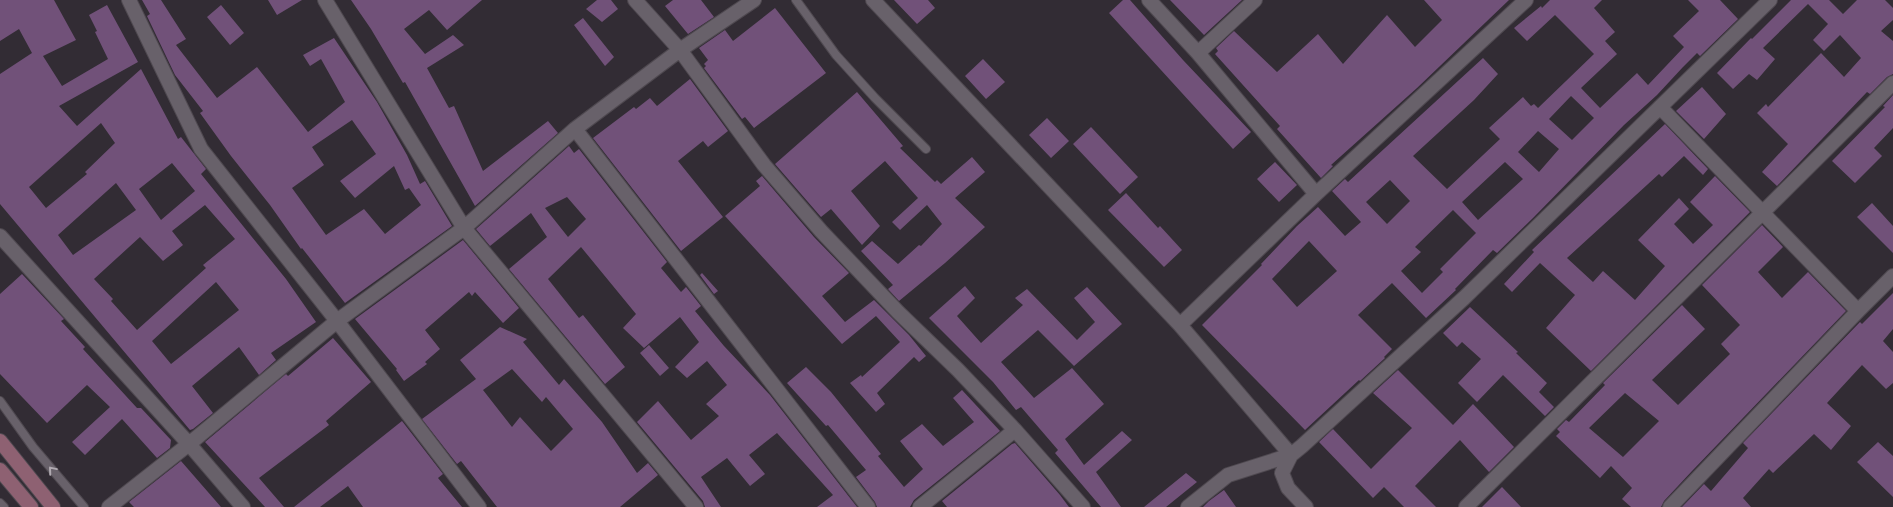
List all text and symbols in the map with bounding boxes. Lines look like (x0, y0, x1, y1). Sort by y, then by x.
one-way arrow (49, 467, 58, 476)

